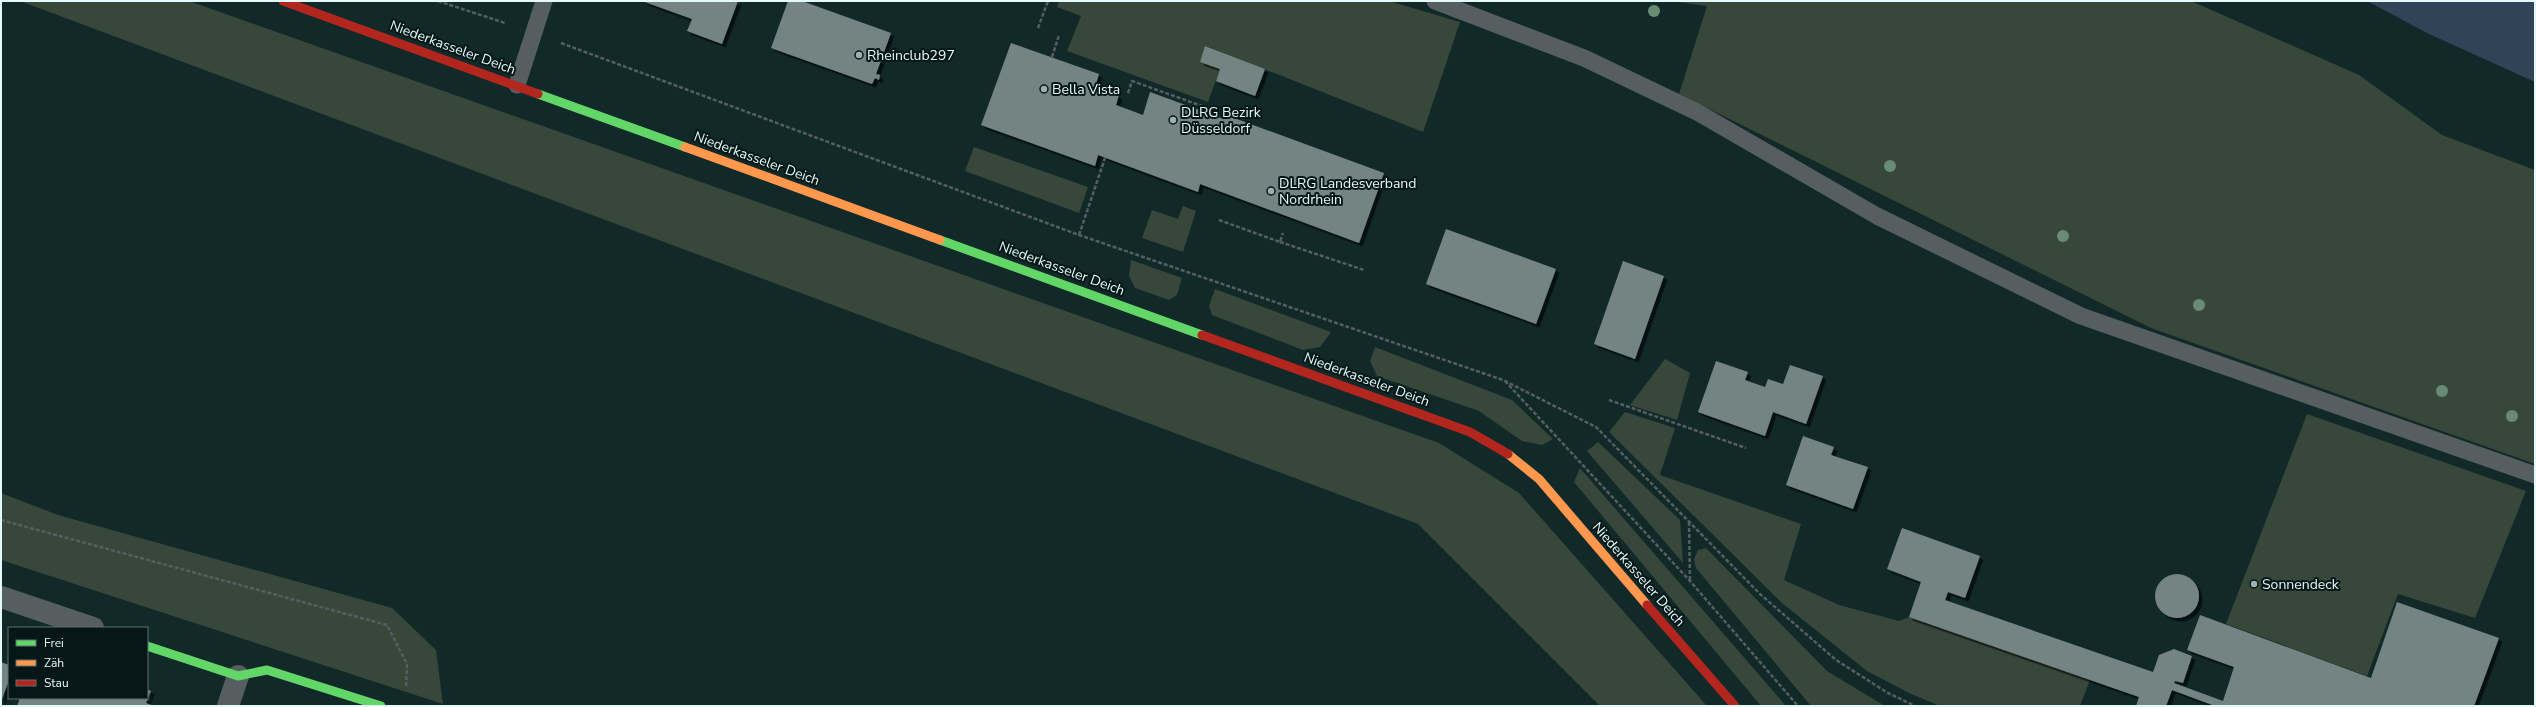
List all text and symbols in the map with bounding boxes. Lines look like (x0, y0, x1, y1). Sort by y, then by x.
street label: Niederkasseler Deich (387, 16, 518, 79)
place label: Rheinclub297 (867, 46, 955, 65)
marker: Rheinclub297 (854, 50, 864, 60)
place label: Bella Vista (1052, 80, 1120, 99)
marker: Bella Vista (1039, 84, 1049, 94)
place label: DLRG Bezirk Düsseldorf (1181, 103, 1262, 138)
marker: DLRG Bezirk Düsseldorf (1168, 115, 1178, 125)
street label: Niederkasseler Deich (691, 127, 822, 190)
place label: DLRG Landesverband Nordrhein (1279, 174, 1417, 209)
marker: DLRG Landesverband Nordrhein (1266, 186, 1276, 196)
street label: Niederkasseler Deich (996, 237, 1127, 300)
street label: Niederkasseler Deich (1301, 348, 1432, 411)
street label: Niederkasseler Deich (1588, 518, 1689, 631)
place label: Sonnendeck (2262, 575, 2340, 594)
marker: Sonnendeck (2249, 579, 2259, 589)
legend (8, 627, 148, 699)
text: Frei (44, 635, 64, 651)
text: Zäh (44, 655, 64, 671)
text: Stau (44, 675, 69, 691)

